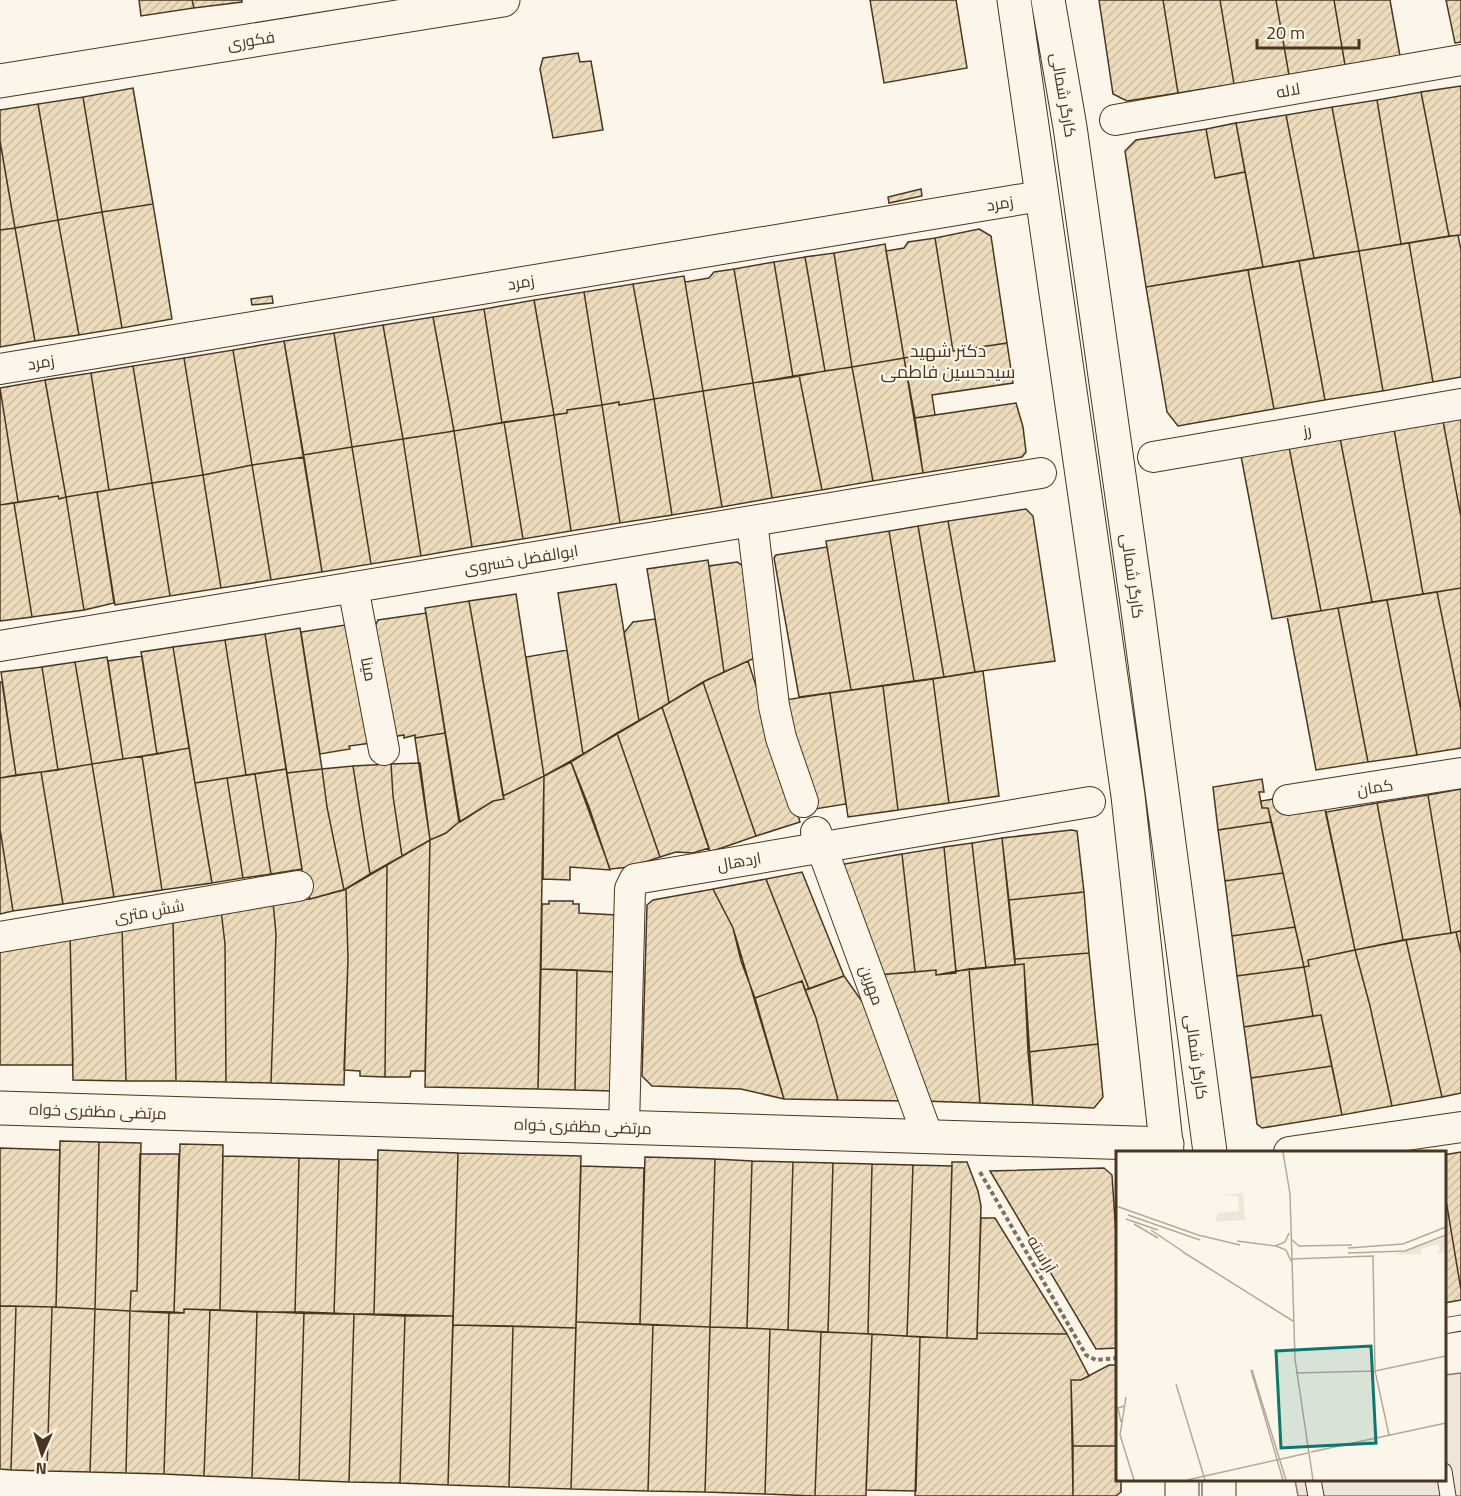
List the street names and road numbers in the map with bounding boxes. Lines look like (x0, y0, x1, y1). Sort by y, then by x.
street label: فکوری (225, 24, 277, 56)
street label: کارگر شمالی (1045, 51, 1083, 139)
street label: لاله (1274, 76, 1302, 104)
street label: زمرد (985, 189, 1015, 217)
street label: زمرد (506, 268, 536, 296)
street label: زمرد (26, 348, 56, 376)
street label: رز (1300, 417, 1313, 443)
street label: کارگر شمالی (1115, 532, 1151, 620)
street label: ابوالفضل خسروی (462, 538, 580, 580)
street label: مینا (355, 655, 383, 683)
street label: کمان (1355, 772, 1395, 802)
street label: اردهال (715, 845, 763, 877)
street label: شش متری (112, 893, 186, 929)
street label: مهرین (854, 962, 890, 1008)
street label: کارگر شمالی (1179, 1013, 1215, 1101)
street label: مرتضی مظفری خواه (29, 1097, 167, 1125)
street label: مرتضی مظفری خواه (514, 1112, 652, 1140)
street label: آراسته (1022, 1231, 1063, 1278)

